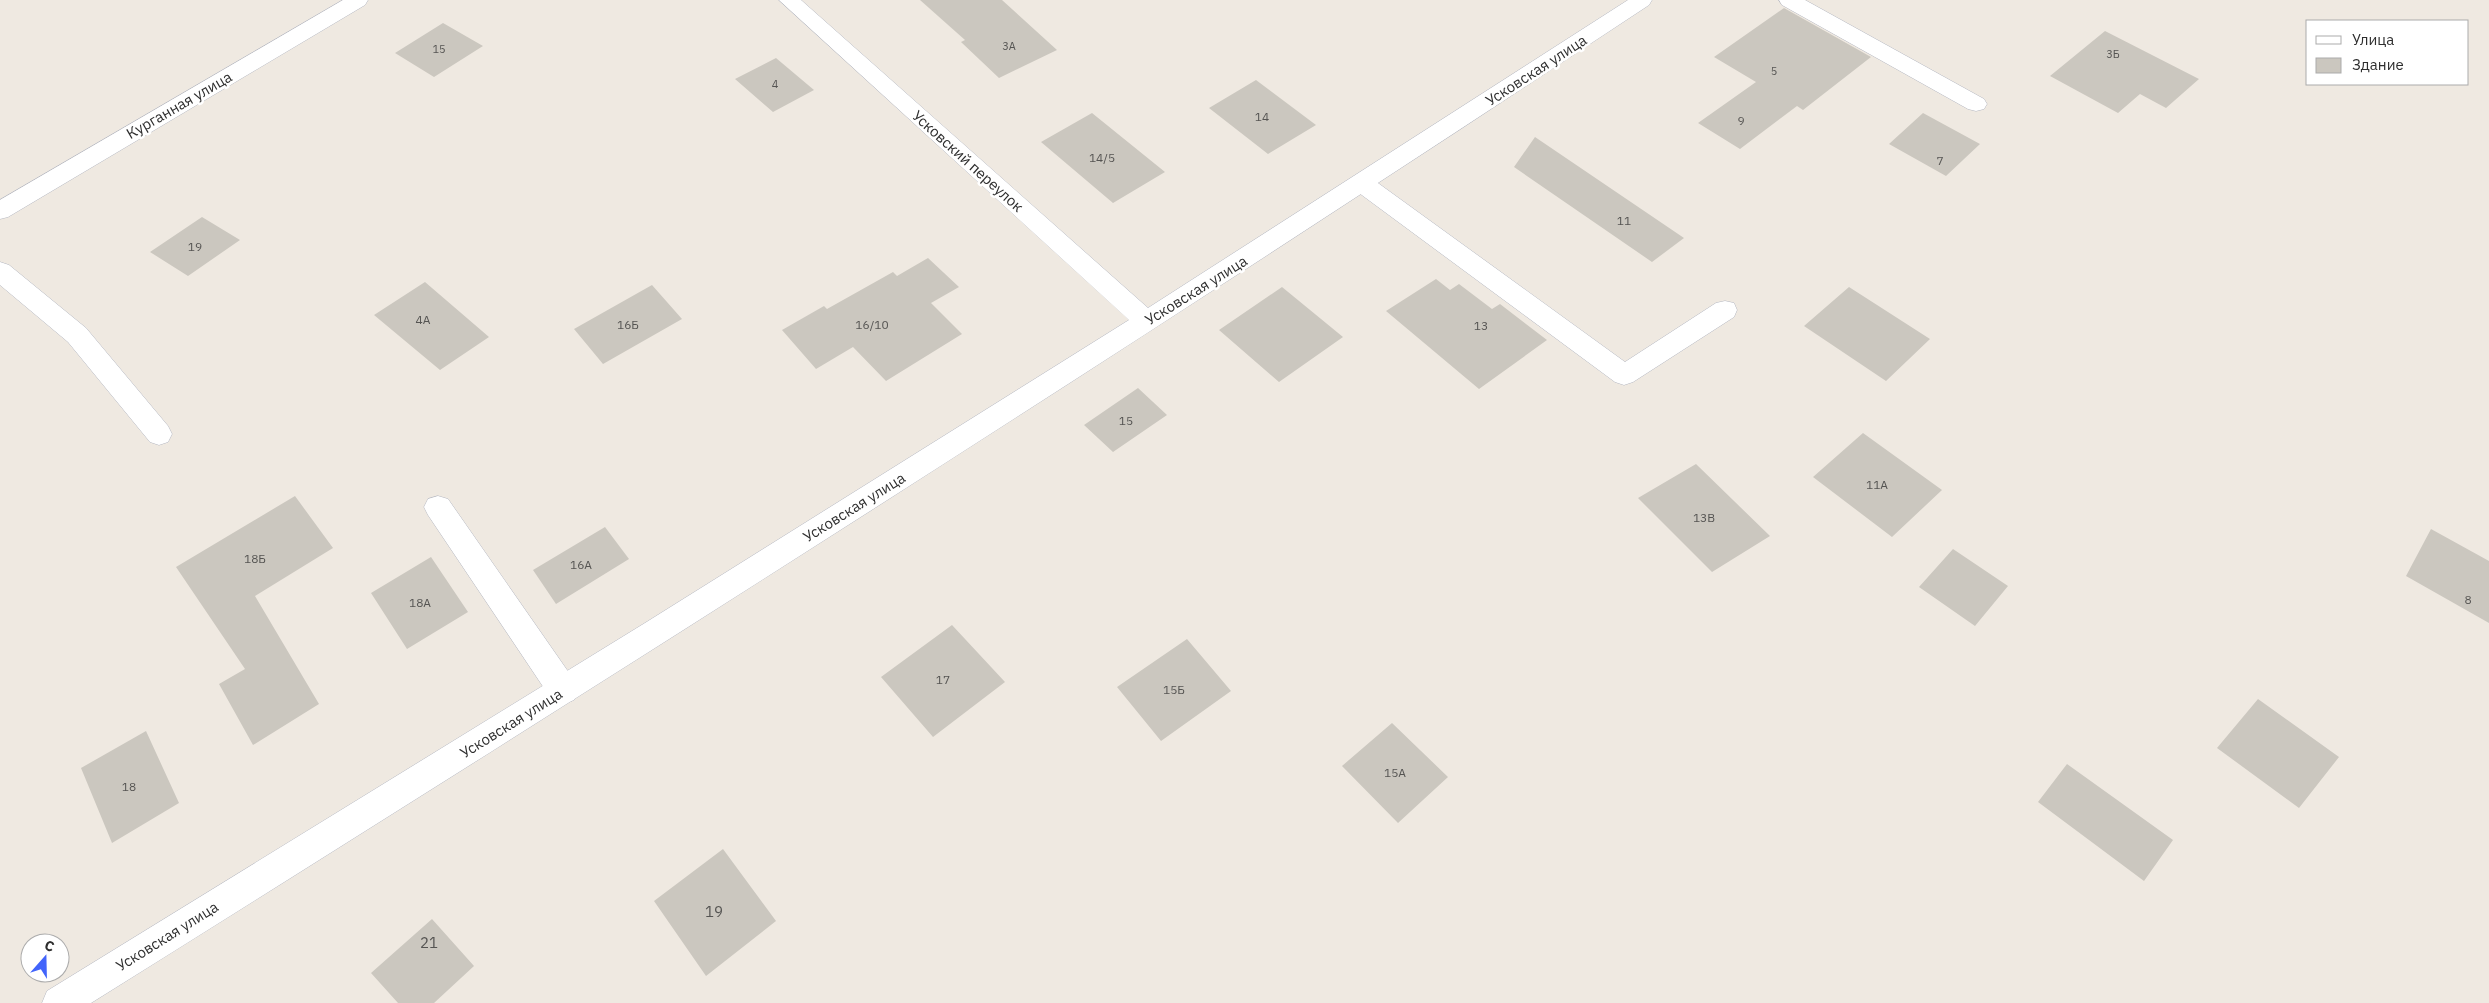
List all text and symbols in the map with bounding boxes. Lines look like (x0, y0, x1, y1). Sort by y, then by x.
legend (2306, 20, 2469, 85)
street label: Усковская улица (1482, 30, 1590, 110)
text: Улица (2352, 30, 2394, 49)
house number: 3А (1002, 39, 1016, 53)
house number: 15 (432, 42, 446, 56)
house number: 3Б (2106, 47, 2120, 61)
text: Здание (2352, 55, 2404, 74)
house number: 5 (1771, 64, 1777, 78)
street label: Курганная улица (123, 67, 235, 143)
house number: 4 (772, 77, 779, 91)
street label: Усковский переулок (908, 106, 1028, 216)
house number: 14 (1255, 109, 1269, 124)
house number: 9 (1737, 113, 1745, 128)
house number: 14/5 (1089, 150, 1115, 165)
house number: 7 (1936, 153, 1944, 168)
house number: 11 (1617, 213, 1631, 228)
house number: 19 (188, 239, 202, 254)
street label: Усковская улица (1141, 251, 1251, 329)
house number: 4А (416, 312, 431, 327)
house number: 16Б (617, 317, 639, 332)
house number: 16/10 (855, 317, 889, 332)
house number: 13 (1474, 318, 1488, 333)
house number: 15 (1119, 413, 1133, 428)
street label: Усковская улица (799, 468, 909, 546)
house number: 11А (1866, 477, 1888, 492)
house number: 13В (1693, 510, 1715, 525)
house number: 18Б (244, 551, 266, 566)
house number: 16А (570, 557, 592, 572)
house number: 8 (2464, 592, 2472, 607)
house number: 18А (409, 595, 431, 610)
house number: 17 (936, 672, 950, 687)
house number: 15Б (1163, 682, 1185, 697)
street label: Усковская улица (456, 684, 566, 762)
house number: 15А (1384, 765, 1406, 780)
house number: 18 (122, 779, 136, 794)
street label: Усковская улица (112, 897, 222, 975)
house number: 19 (705, 902, 723, 921)
north arrow (20, 933, 70, 983)
house number: 21 (420, 933, 438, 952)
text: С (42, 936, 57, 956)

